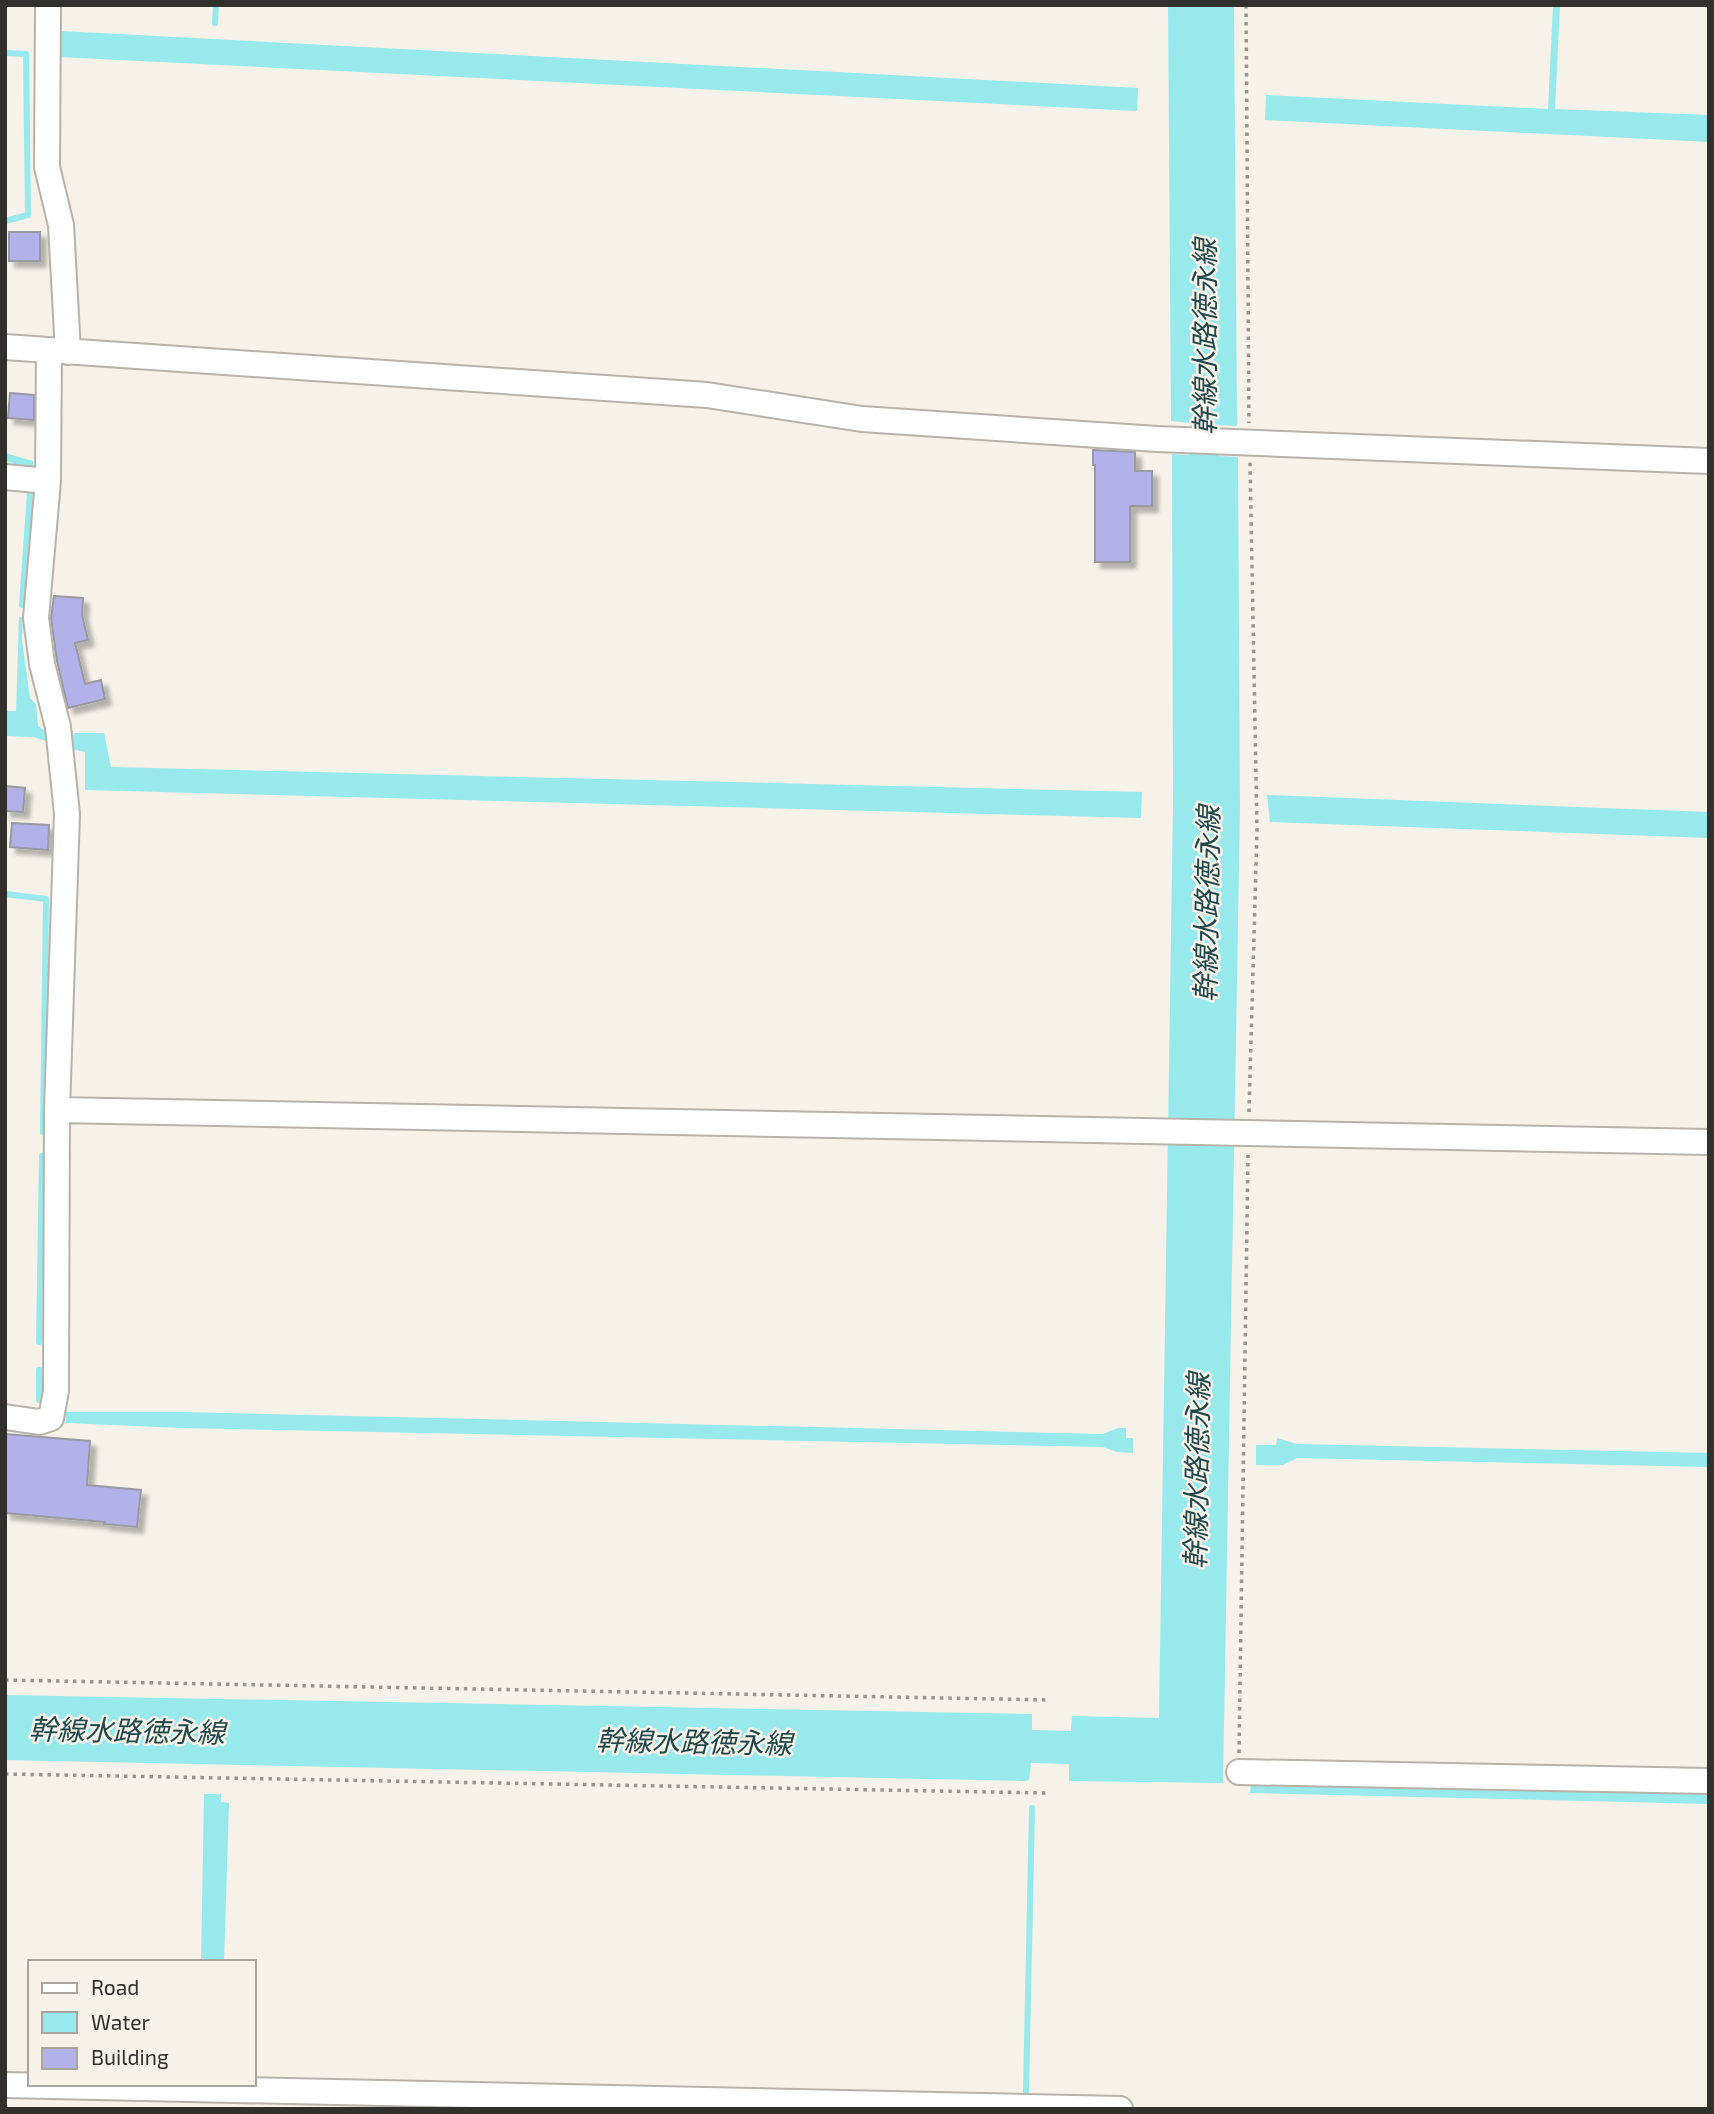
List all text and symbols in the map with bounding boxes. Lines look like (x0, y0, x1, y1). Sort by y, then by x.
water label: 幹線水路徳永線 (1187, 236, 1221, 435)
water label: 幹線水路徳永線 (1187, 803, 1225, 1002)
water label: 幹線水路徳永線 (1177, 1370, 1215, 1569)
water label: 幹線水路徳永線 (29, 1711, 228, 1749)
water label: 幹線水路徳永線 (596, 1722, 795, 1760)
legend (28, 1960, 256, 2086)
text: Road (91, 1974, 139, 1999)
text: Water (91, 2009, 150, 2034)
text: Building (91, 2044, 169, 2069)

